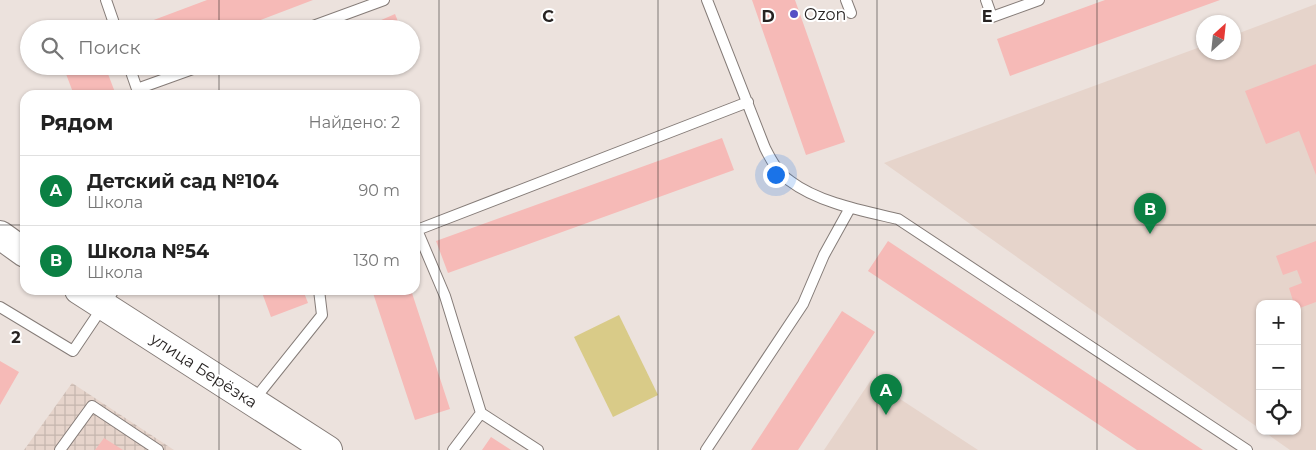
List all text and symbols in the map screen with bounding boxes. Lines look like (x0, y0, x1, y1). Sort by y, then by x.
place label: Ozon (804, 5, 846, 24)
text: C (542, 7, 554, 26)
text: D (761, 7, 775, 26)
text: E (982, 7, 992, 26)
marker: Ozon (788, 8, 800, 20)
north arrow (1196, 15, 1241, 60)
search box (20, 20, 420, 75)
icon: search (38, 34, 66, 62)
text: Поиск (78, 36, 141, 59)
text: Рядом (40, 110, 113, 135)
text: Найдено: 2 (309, 113, 400, 132)
your location (763, 162, 789, 188)
text: Детский сад №104 (87, 170, 279, 193)
text: A (50, 181, 62, 200)
text: 90 m (358, 181, 400, 200)
text: Школа (87, 193, 143, 212)
pin: B (1134, 193, 1166, 234)
text: Школа №54 (87, 240, 209, 263)
text: B (50, 251, 62, 270)
text: 130 m (353, 251, 400, 270)
text: Школа (87, 263, 143, 282)
map controls (1256, 300, 1301, 435)
button: + (1256, 300, 1301, 345)
text: 2 (11, 328, 21, 347)
street label: улица Берёзка (146, 328, 261, 412)
button: − (1256, 345, 1301, 390)
pin: A (870, 374, 902, 415)
button: locate (1256, 390, 1301, 435)

